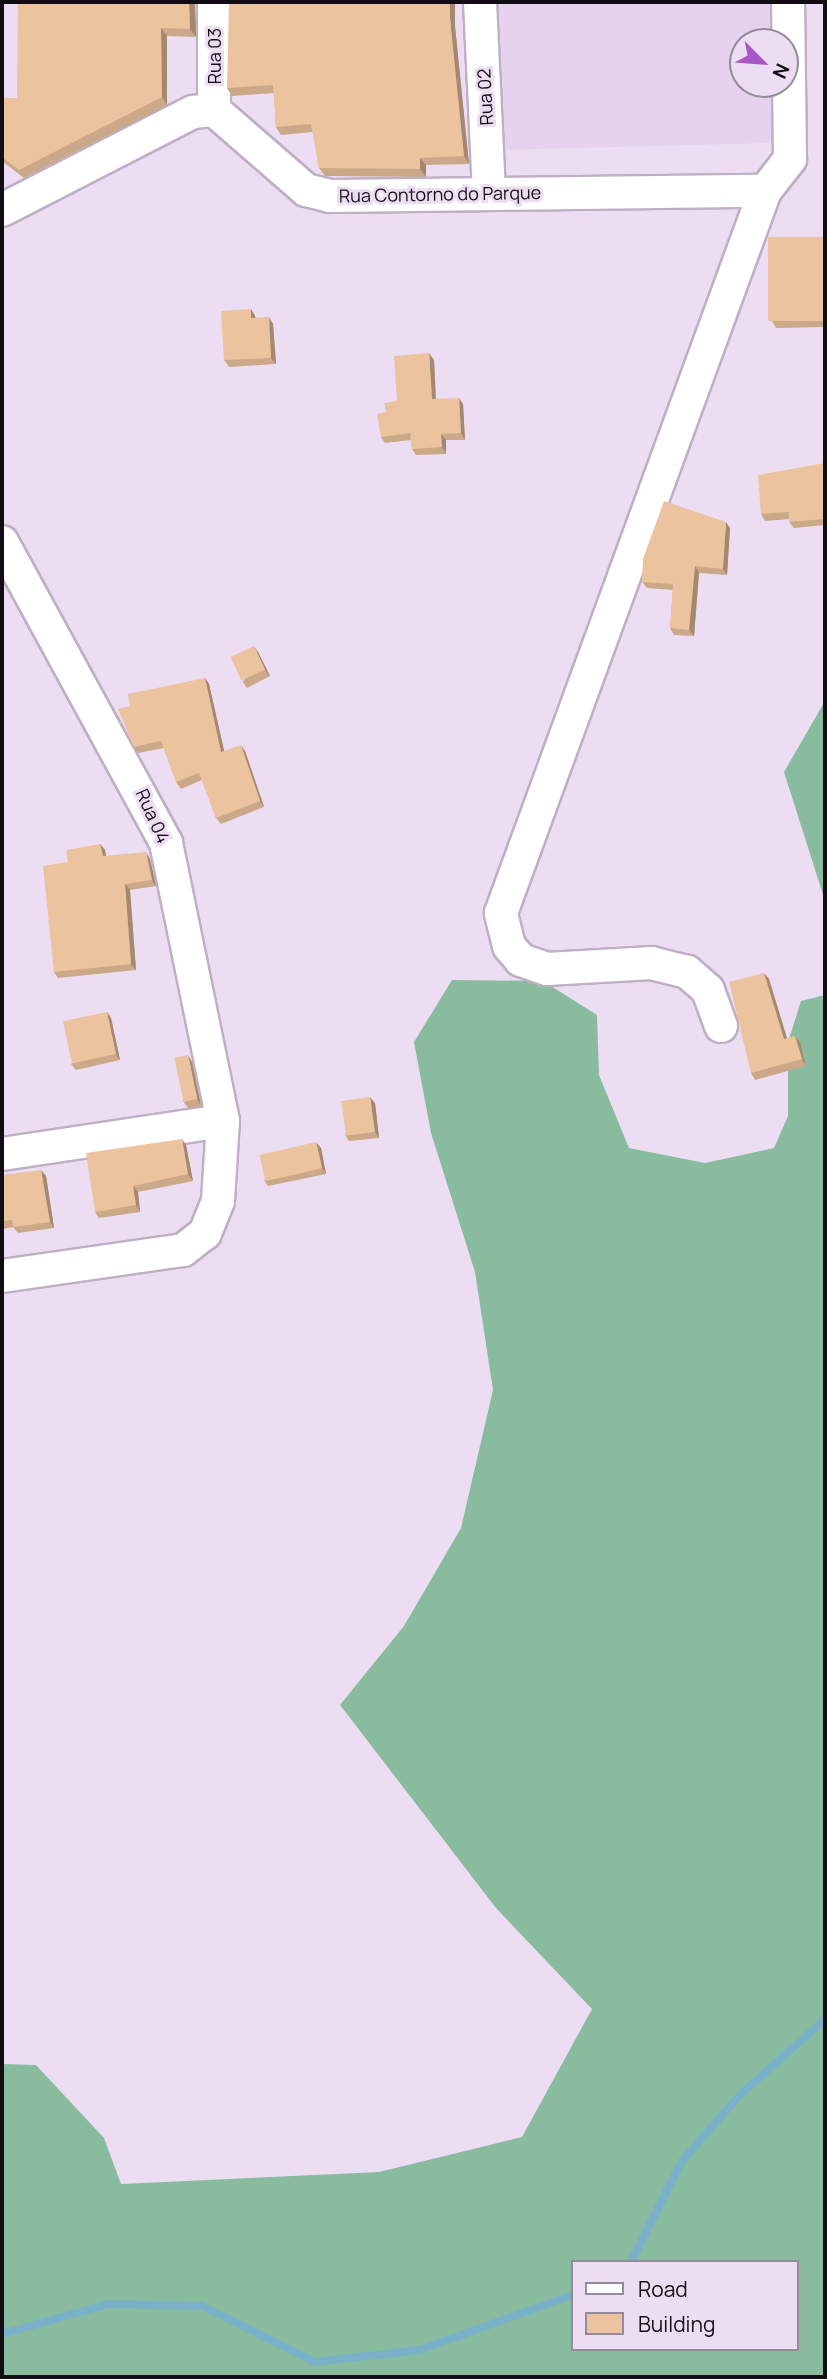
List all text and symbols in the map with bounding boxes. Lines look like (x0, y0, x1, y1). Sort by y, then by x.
street label: Rua 03 (203, 28, 225, 84)
north arrow (729, 28, 799, 98)
text: N (767, 59, 796, 83)
street label: Rua 02 (473, 68, 497, 126)
street label: Rua Contorno do Parque (339, 181, 541, 207)
street label: Rua 04 (131, 785, 175, 847)
legend (572, 2260, 799, 2351)
text: Road (638, 2275, 688, 2303)
text: Building (638, 2310, 715, 2338)

